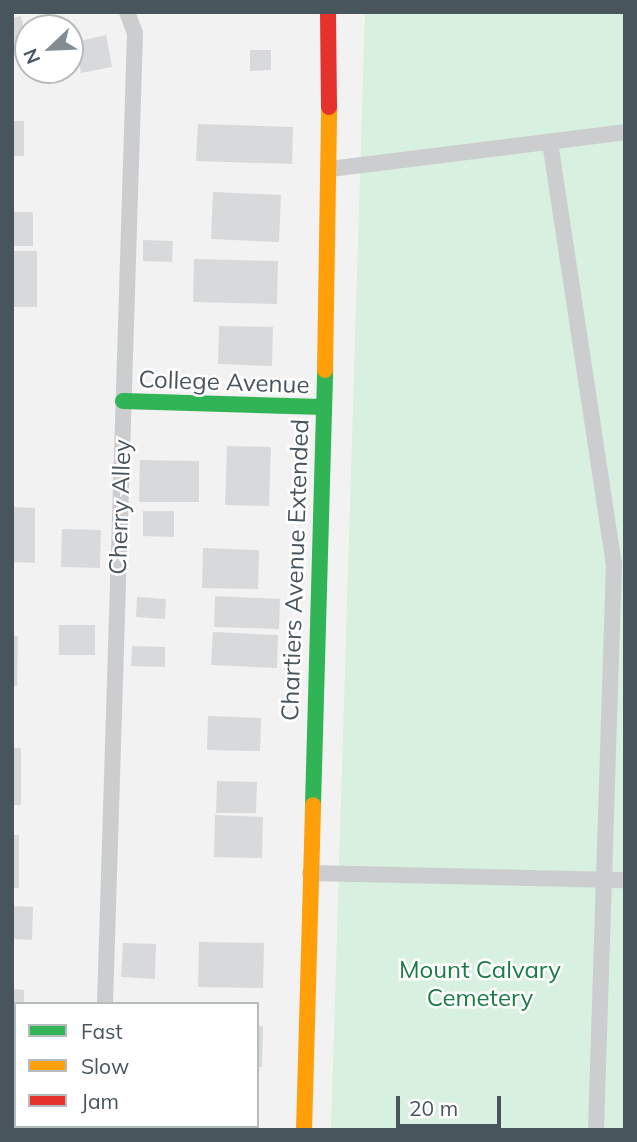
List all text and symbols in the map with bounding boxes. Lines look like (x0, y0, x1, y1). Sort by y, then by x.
north arrow (14, 14, 84, 84)
text: N (18, 45, 45, 68)
street label: College Avenue (138, 365, 310, 399)
street label: Chartiers Avenue Extended (275, 418, 315, 722)
street label: Cherry Alley (103, 439, 137, 575)
park label: Mount Calvary Cemetery (399, 956, 561, 1012)
legend (14, 1002, 259, 1128)
text: Fast (81, 1018, 123, 1044)
text: Slow (81, 1053, 129, 1079)
scale bar (399, 1082, 504, 1126)
text: Jam (81, 1088, 119, 1114)
text: 20 m (409, 1095, 458, 1121)

